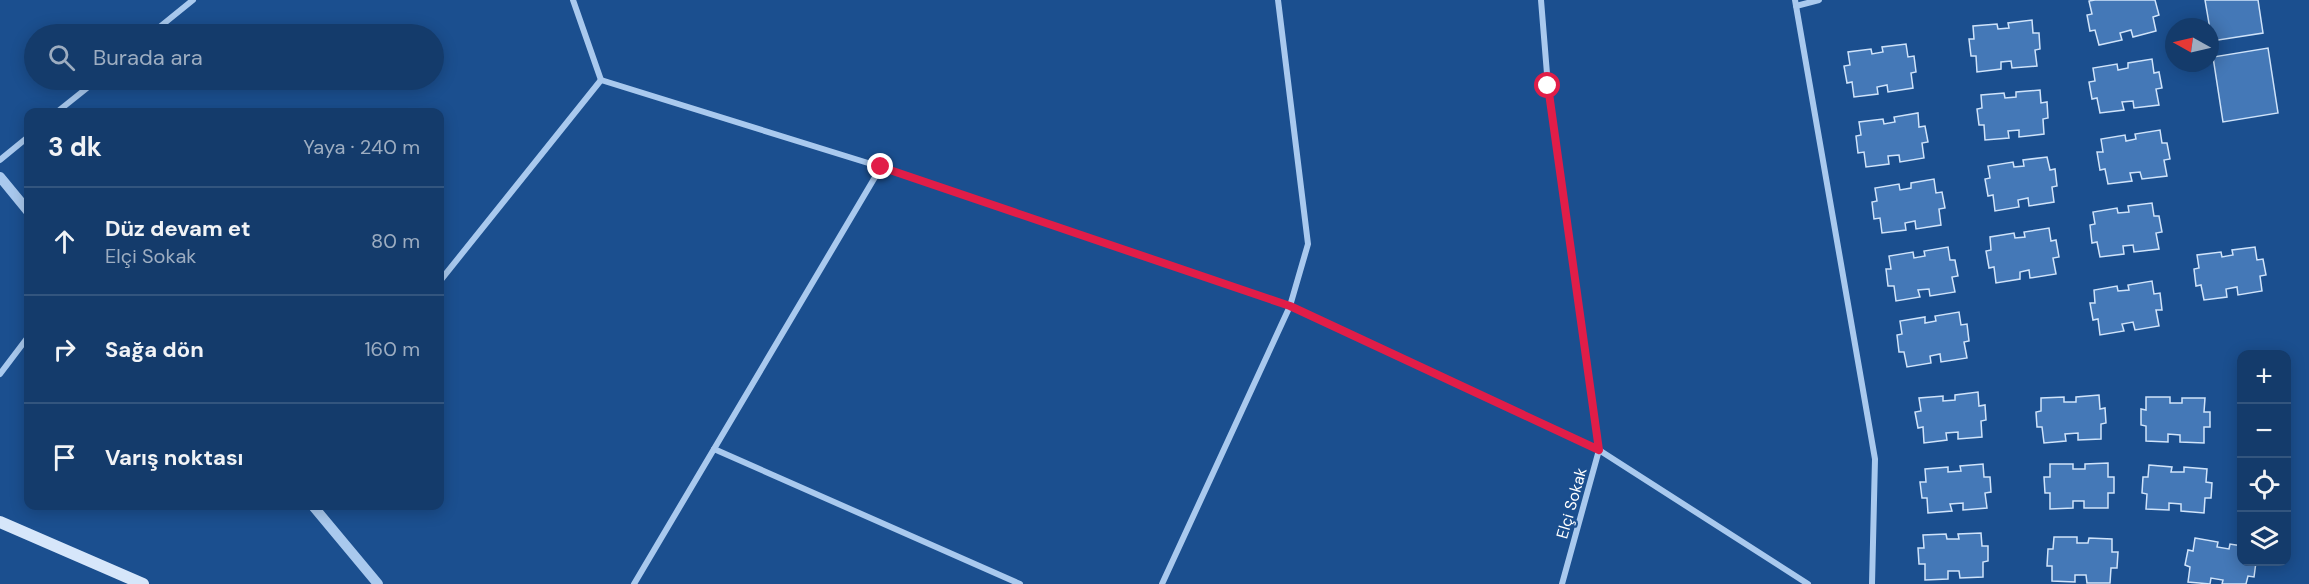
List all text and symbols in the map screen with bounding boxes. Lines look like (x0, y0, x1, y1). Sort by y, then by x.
north arrow (2165, 18, 2219, 72)
search box (24, 24, 444, 90)
icon: search (45, 41, 78, 74)
text: Burada ara (93, 43, 203, 72)
route start (1534, 72, 1560, 98)
text: 3 dk (48, 130, 102, 164)
text: Yaya · 240 m (303, 134, 420, 160)
route end (867, 153, 893, 179)
text: Düz devam et (105, 214, 250, 243)
icon: ahead (48, 225, 81, 258)
text: 80 m (371, 228, 420, 254)
text: Elçi Sokak (105, 243, 196, 269)
icon: right (48, 333, 81, 366)
text: Sağa dön (105, 335, 204, 364)
text: 160 m (364, 336, 420, 362)
map controls (2237, 350, 2291, 566)
button: + (2237, 350, 2291, 404)
button: − (2237, 404, 2291, 458)
icon: arrive (48, 441, 81, 474)
text: Varış noktası (105, 443, 243, 472)
button: locate (2237, 458, 2291, 512)
street label: Elçi Sokak (1551, 465, 1592, 541)
button: layers (2237, 512, 2291, 566)

